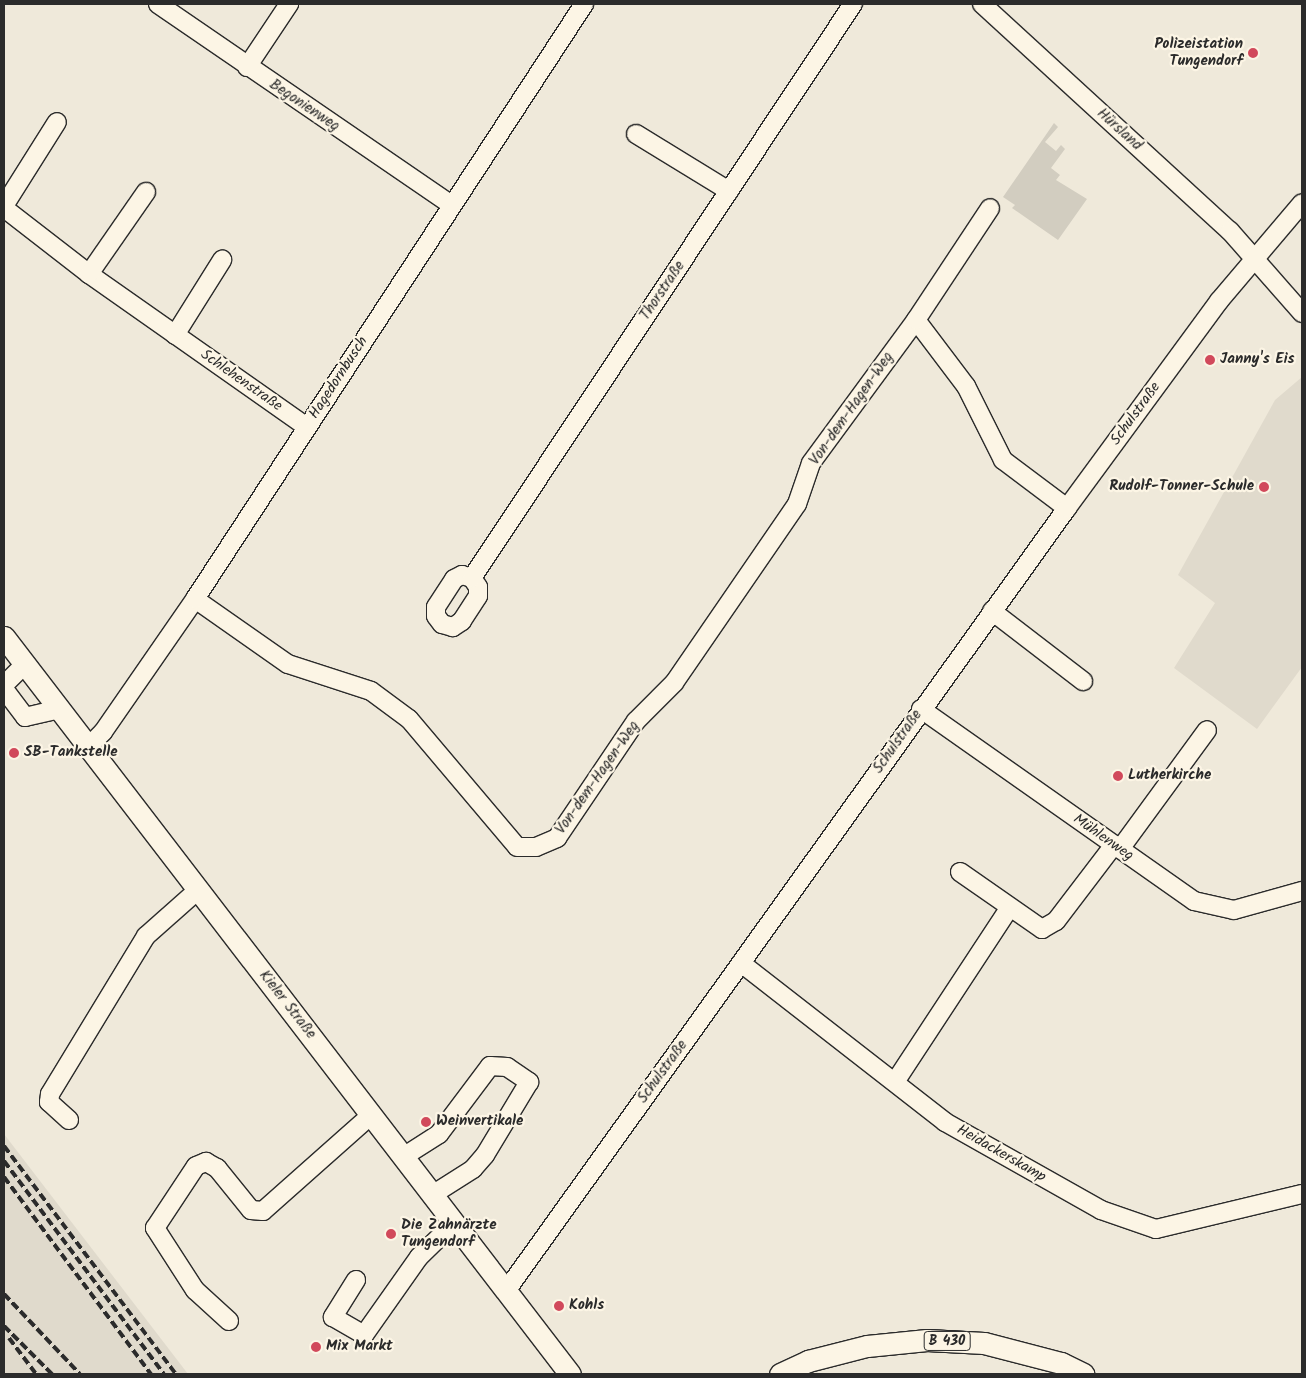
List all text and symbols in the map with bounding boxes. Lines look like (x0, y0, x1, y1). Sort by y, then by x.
place label: Polizeistation Tungendorf (1154, 35, 1243, 70)
marker: Polizeistation Tungendorf (1247, 47, 1259, 59)
street label: Begonienweg (266, 76, 342, 136)
street label: Hürsland (1093, 105, 1145, 155)
street label: Thorstraße (637, 258, 689, 324)
street label: Hagedornbusch (306, 334, 372, 422)
street label: Schlehenstraße (197, 346, 285, 416)
street label: Von-dem-Hagen-Weg (806, 349, 898, 469)
place label: Janny's Eis (1220, 351, 1295, 369)
marker: Janny's Eis (1204, 354, 1216, 366)
street label: Schulstraße (1107, 379, 1165, 449)
place label: Rudolf-Tonner-Schule (1109, 478, 1254, 496)
marker: Rudolf-Tonner-Schule (1258, 481, 1270, 493)
street label: Schulstraße (870, 707, 926, 777)
street label: Von-dem-Hagen-Weg (552, 718, 644, 838)
place label: SB-Tankstelle (24, 744, 118, 762)
marker: SB-Tankstelle (8, 747, 20, 759)
place label: Lutherkirche (1128, 767, 1211, 785)
marker: Lutherkirche (1112, 770, 1124, 782)
street label: Mühlenweg (1069, 811, 1137, 865)
street label: Kieler Straße (255, 967, 319, 1043)
street label: Schulstraße (634, 1037, 692, 1107)
place label: Weinvertikale (436, 1113, 523, 1131)
marker: Weinvertikale (420, 1116, 432, 1128)
street label: Heidackerskamp (953, 1121, 1049, 1187)
place label: Die Zahnärzte Tungendorf (401, 1216, 497, 1251)
marker: Die Zahnärzte Tungendorf (385, 1228, 397, 1240)
place label: Kohls (569, 1297, 604, 1315)
marker: Kohls (553, 1300, 565, 1312)
road number: B 430 (923, 1330, 971, 1352)
place label: Mix Markt (326, 1338, 393, 1356)
marker: Mix Markt (310, 1341, 322, 1353)

